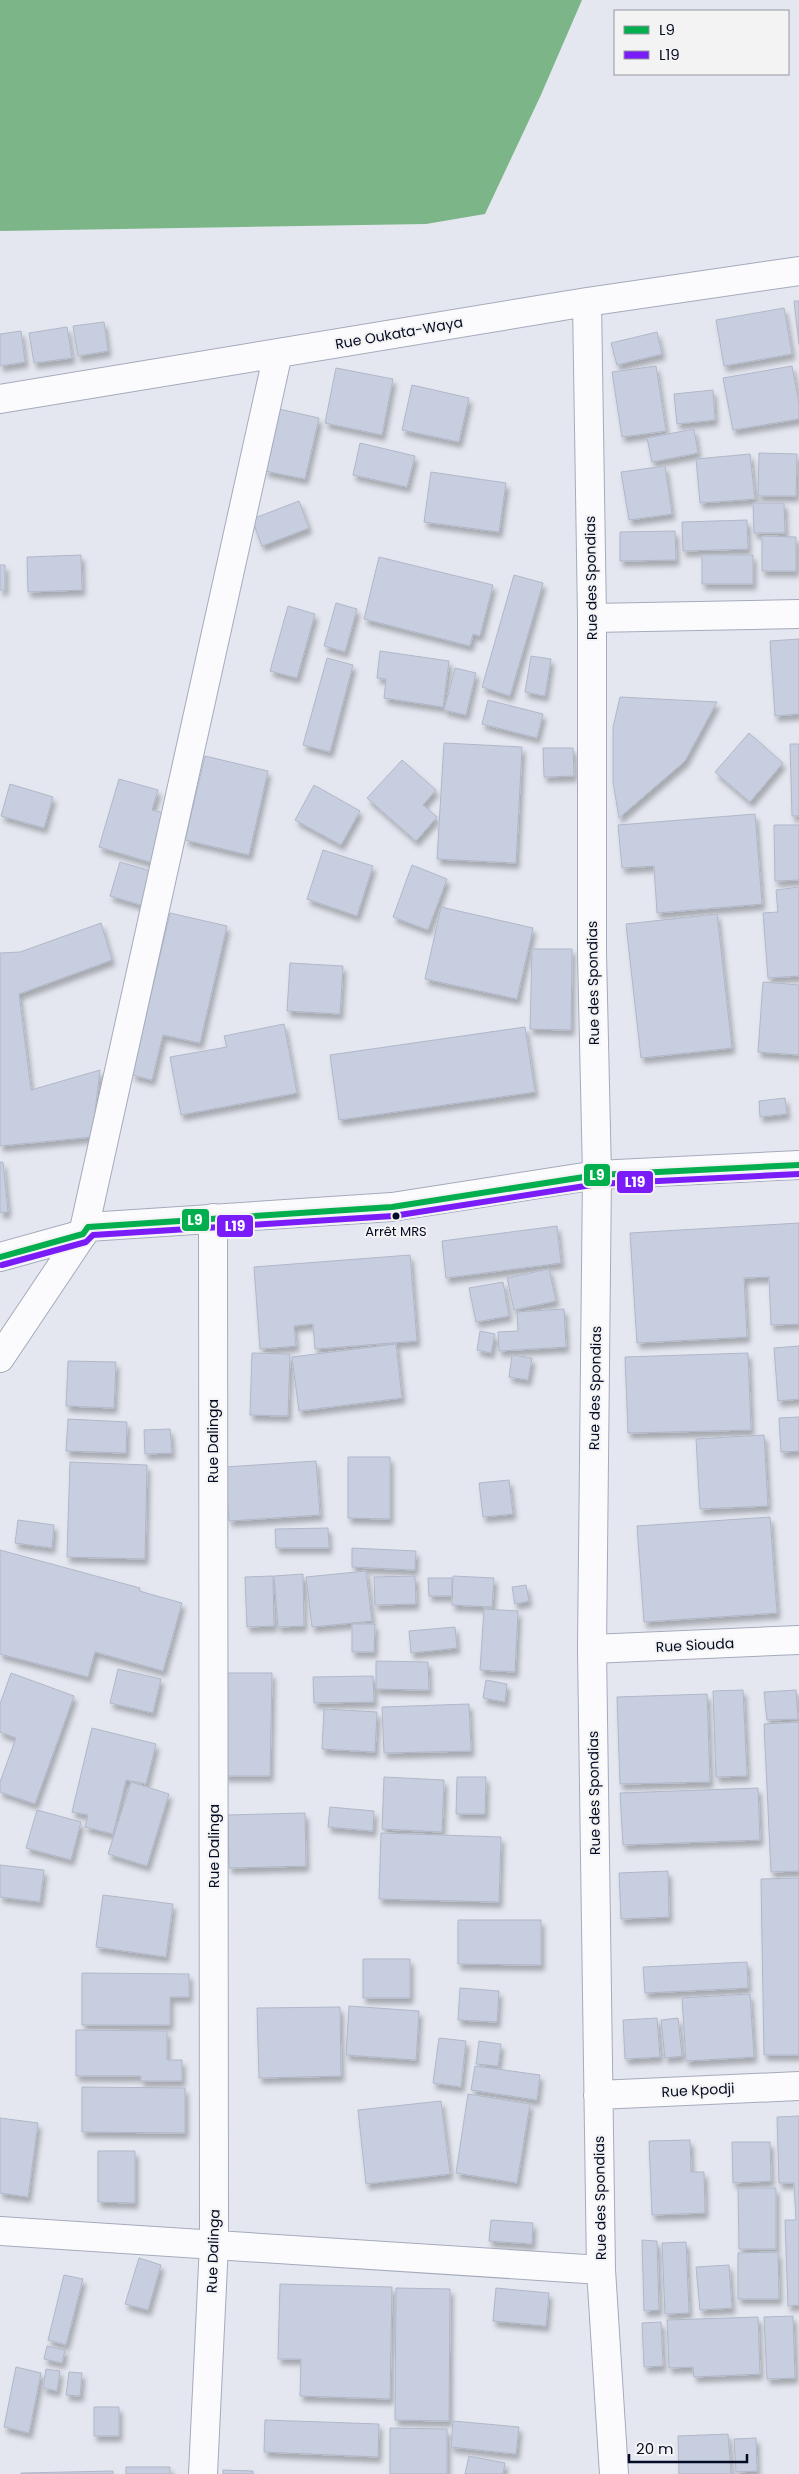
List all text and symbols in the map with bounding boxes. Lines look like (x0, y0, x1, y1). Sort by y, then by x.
legend (614, 10, 789, 75)
text: L9 (659, 19, 675, 40)
text: L19 (659, 44, 680, 65)
street label: Rue Oukata-Waya (334, 312, 464, 354)
street label: Rue des Spondias (580, 516, 602, 640)
street label: Rue des Spondias (582, 921, 604, 1045)
line badge: L9 (583, 1163, 611, 1187)
text: L9 (589, 1165, 605, 1185)
line badge: L19 (616, 1170, 654, 1194)
text: L19 (625, 1172, 645, 1192)
line badge: L9 (181, 1208, 210, 1232)
text: L9 (187, 1210, 203, 1230)
marker: Arrêt MRS (391, 1211, 401, 1221)
line badge: L19 (216, 1214, 254, 1238)
text: L19 (225, 1216, 245, 1236)
place label: Arrêt MRS (365, 1222, 427, 1241)
street label: Rue des Spondias (584, 1326, 606, 1450)
street label: Rue Dalinga (203, 1399, 223, 1483)
street label: Rue Siouda (655, 1633, 735, 1657)
street label: Rue des Spondias (583, 1731, 605, 1855)
street label: Rue Dalinga (204, 1804, 224, 1888)
street label: Rue Kpodji (661, 2078, 735, 2102)
street label: Rue des Spondias (589, 2136, 611, 2260)
street label: Rue Dalinga (202, 2209, 224, 2293)
scale bar (629, 2432, 746, 2464)
text: 20 m (636, 2438, 674, 2459)

